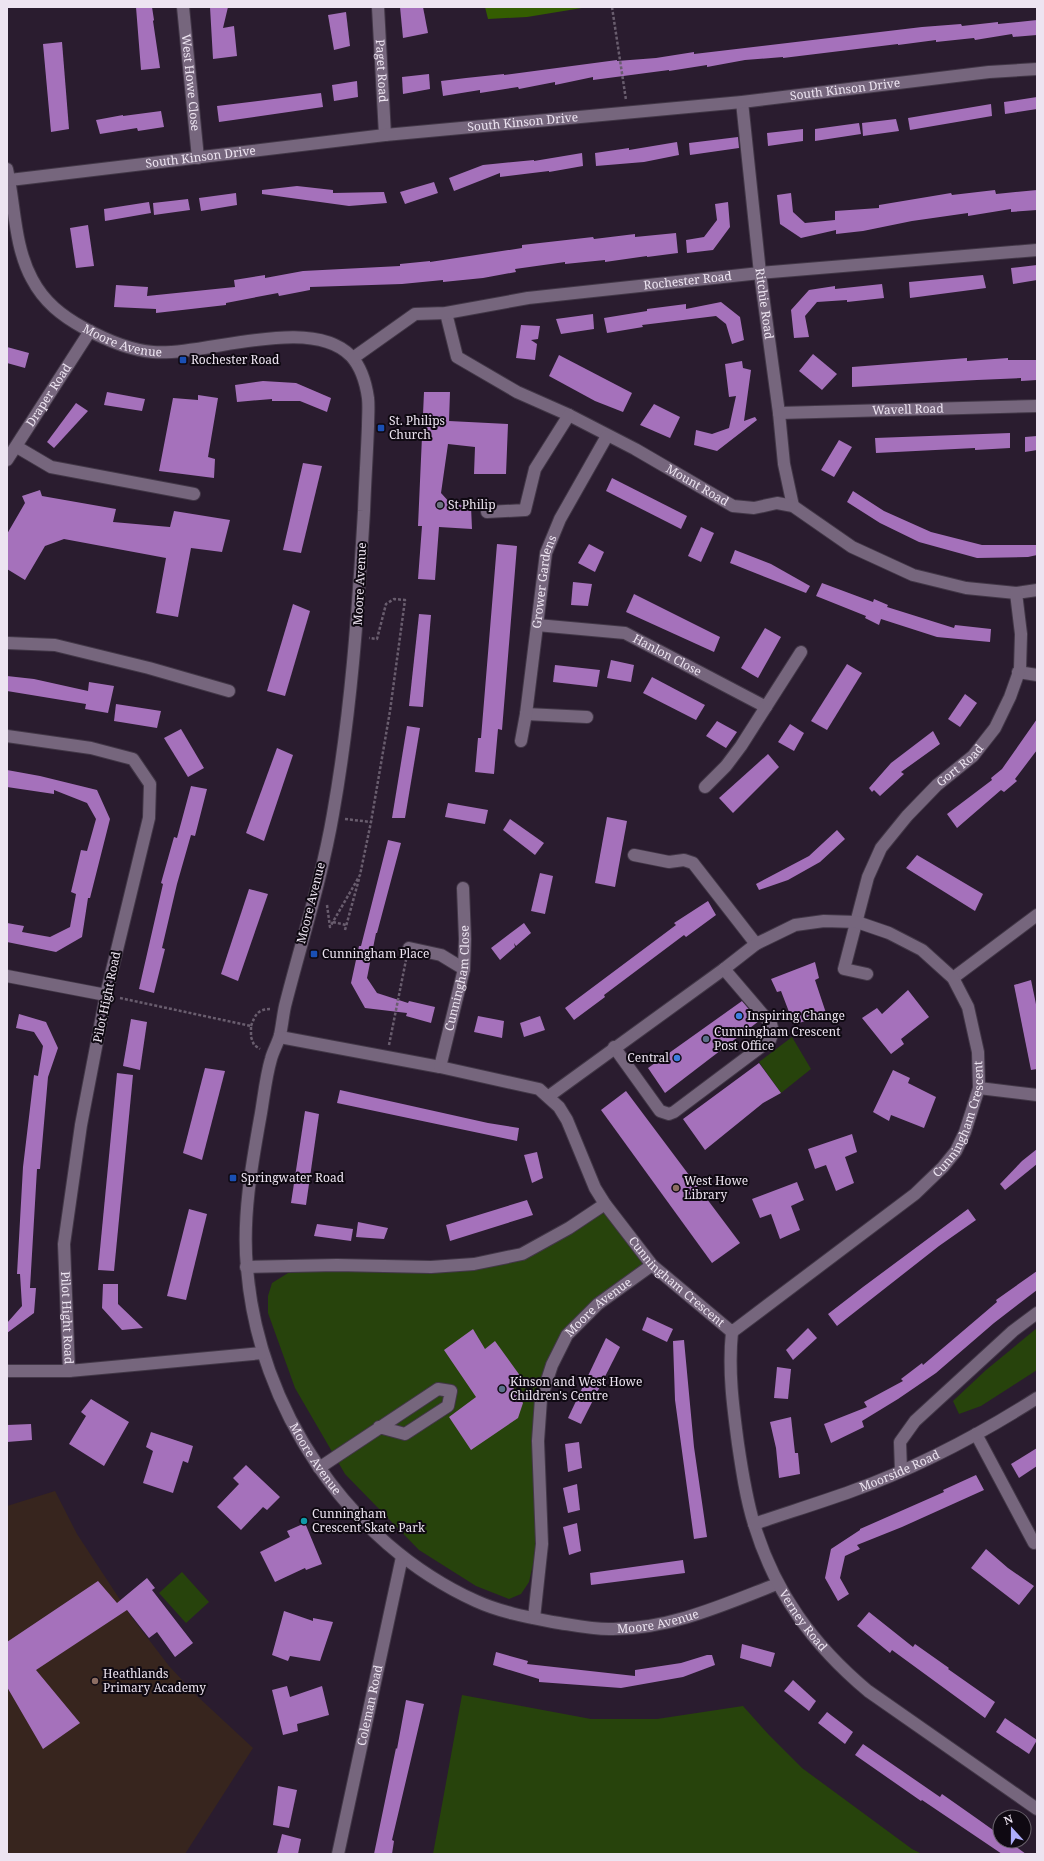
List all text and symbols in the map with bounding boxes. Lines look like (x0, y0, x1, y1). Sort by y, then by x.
street label: West Howe Close (178, 33, 204, 132)
street label: Paget Road (372, 39, 392, 104)
street label: South Kinson Drive (789, 74, 901, 104)
street label: South Kinson Drive (467, 108, 579, 135)
street label: South Kinson Drive (144, 142, 257, 172)
street label: Rochester Road (643, 267, 733, 293)
street label: Ritchie Road (752, 267, 778, 341)
street label: Moore Avenue (80, 320, 162, 360)
place label: Rochester Road (191, 351, 280, 368)
marker: Rochester Road (178, 355, 188, 365)
street label: Draper Road (21, 359, 75, 430)
street label: Wavell Road (872, 400, 944, 418)
place label: St. Philips Church (389, 412, 445, 443)
marker: St. Philips Church (376, 423, 386, 433)
street label: Mount Road (663, 460, 733, 510)
place label: St Philip (448, 496, 496, 513)
marker: St Philip (435, 500, 445, 510)
street label: Grower Gardens (528, 532, 561, 629)
street label: Moore Avenue (349, 542, 370, 626)
street label: Hanlon Close (630, 630, 705, 680)
street label: Gort Road (933, 740, 988, 790)
street label: Moore Avenue (292, 860, 329, 945)
street label: Cunningham Close (440, 925, 473, 1033)
place label: Cunningham Place (322, 945, 429, 962)
street label: Pilot Hight Road (89, 949, 125, 1044)
marker: Cunningham Place (309, 949, 319, 959)
place label: Inspiring Change (747, 1007, 845, 1024)
marker: Inspiring Change (734, 1011, 744, 1021)
place label: Cunningham Crescent Post Office (714, 1023, 840, 1054)
marker: Cunningham Crescent Post Office (701, 1034, 711, 1044)
place label: Central (627, 1049, 669, 1066)
marker: Central (672, 1053, 682, 1063)
street label: Cunningham Crescent (928, 1061, 987, 1181)
place label: Springwater Road (241, 1169, 345, 1186)
place label: West Howe Library (684, 1172, 748, 1203)
marker: Springwater Road (228, 1173, 238, 1183)
marker: West Howe Library (671, 1183, 681, 1193)
street label: Cunningham Crescent (625, 1233, 729, 1331)
street label: Pilot Hight Road (57, 1271, 78, 1365)
street label: Moore Avenue (561, 1273, 635, 1340)
place label: Kinson and West Howe Children's Centre (510, 1373, 642, 1404)
marker: Kinson and West Howe Children's Centre (497, 1384, 507, 1394)
street label: Moore Avenue (286, 1420, 345, 1498)
street label: Moorside Road (857, 1445, 943, 1496)
place label: Cunningham Crescent Skate Park (312, 1505, 426, 1536)
marker: Cunningham Crescent Skate Park (299, 1516, 309, 1526)
street label: Verney Road (775, 1586, 832, 1655)
street label: Moore Avenue (617, 1605, 701, 1637)
street label: Coleman Road (353, 1663, 387, 1747)
place label: Heathlands Primary Academy (103, 1665, 206, 1696)
marker: Heathlands Primary Academy (90, 1676, 100, 1686)
north arrow (992, 1809, 1032, 1849)
text: N (1002, 1811, 1015, 1828)

